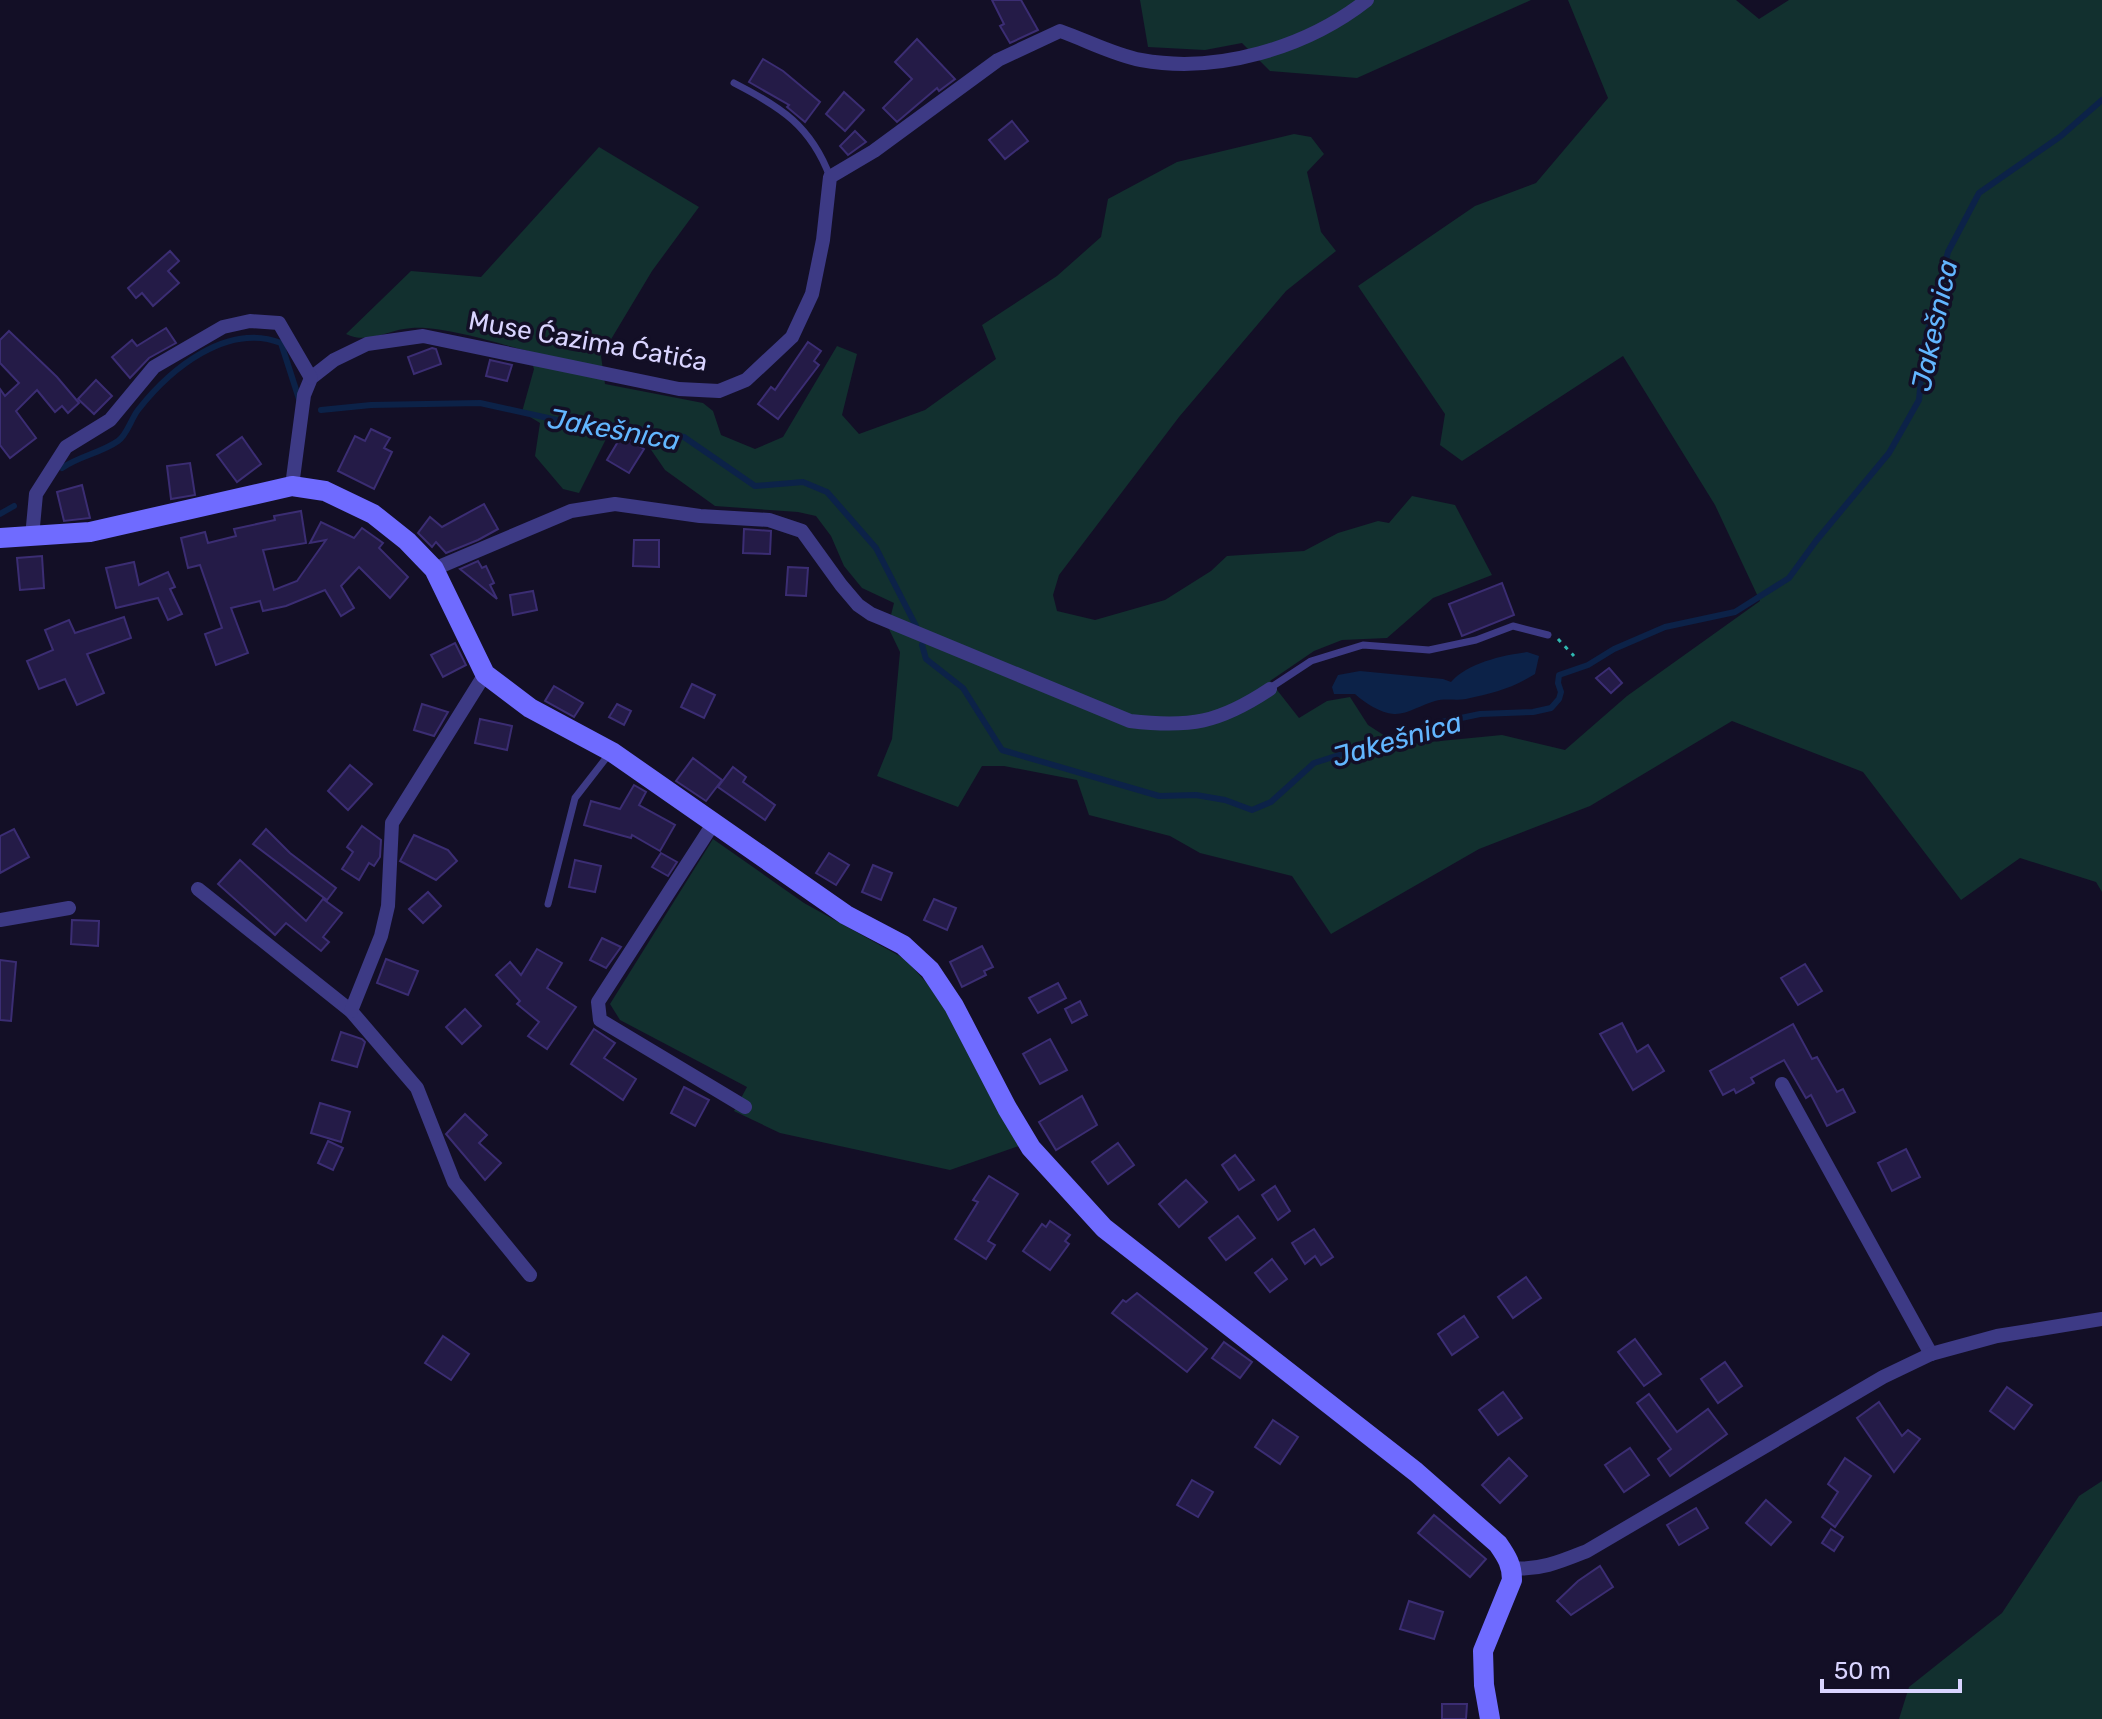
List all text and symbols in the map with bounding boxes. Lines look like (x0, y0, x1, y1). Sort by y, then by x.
water label: Jakešnica (1904, 256, 1964, 394)
street label: Muse Ćazima Ćatića (466, 305, 710, 378)
water label: Jakešnica (545, 402, 682, 457)
water label: Jakešnica (1329, 705, 1466, 774)
scale bar (1822, 1643, 1960, 1693)
text: 50 m (1834, 1657, 1891, 1685)

